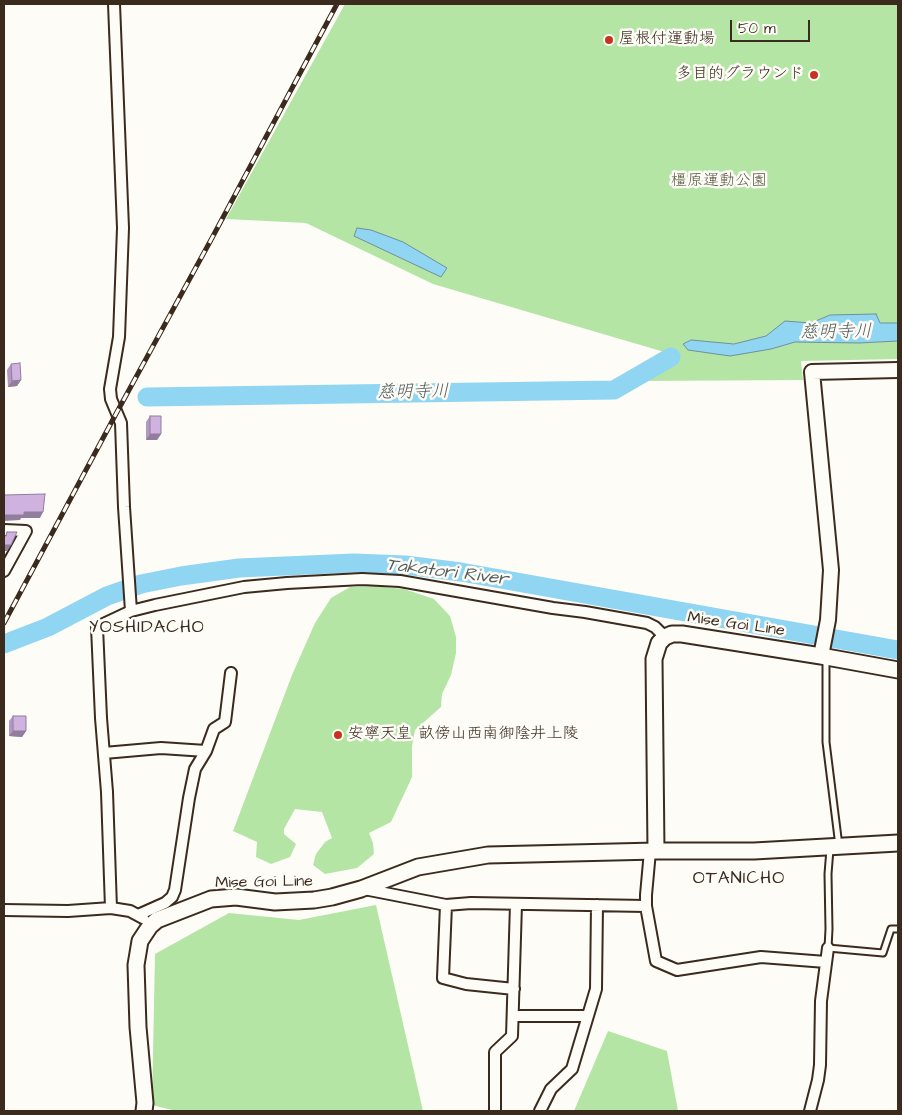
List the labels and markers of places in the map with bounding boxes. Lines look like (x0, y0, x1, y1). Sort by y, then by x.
place label: 屋根付運動場 (619, 30, 715, 50)
marker: 屋根付運動場 (603, 34, 615, 46)
place label: 多目的グラウンド (676, 65, 804, 85)
marker: 多目的グラウンド (808, 69, 820, 81)
place label: 安寧天皇 畝傍山西南御陰井上陵 (348, 725, 578, 745)
marker: 安寧天皇 畝傍山西南御陰井上陵 (332, 729, 344, 741)

